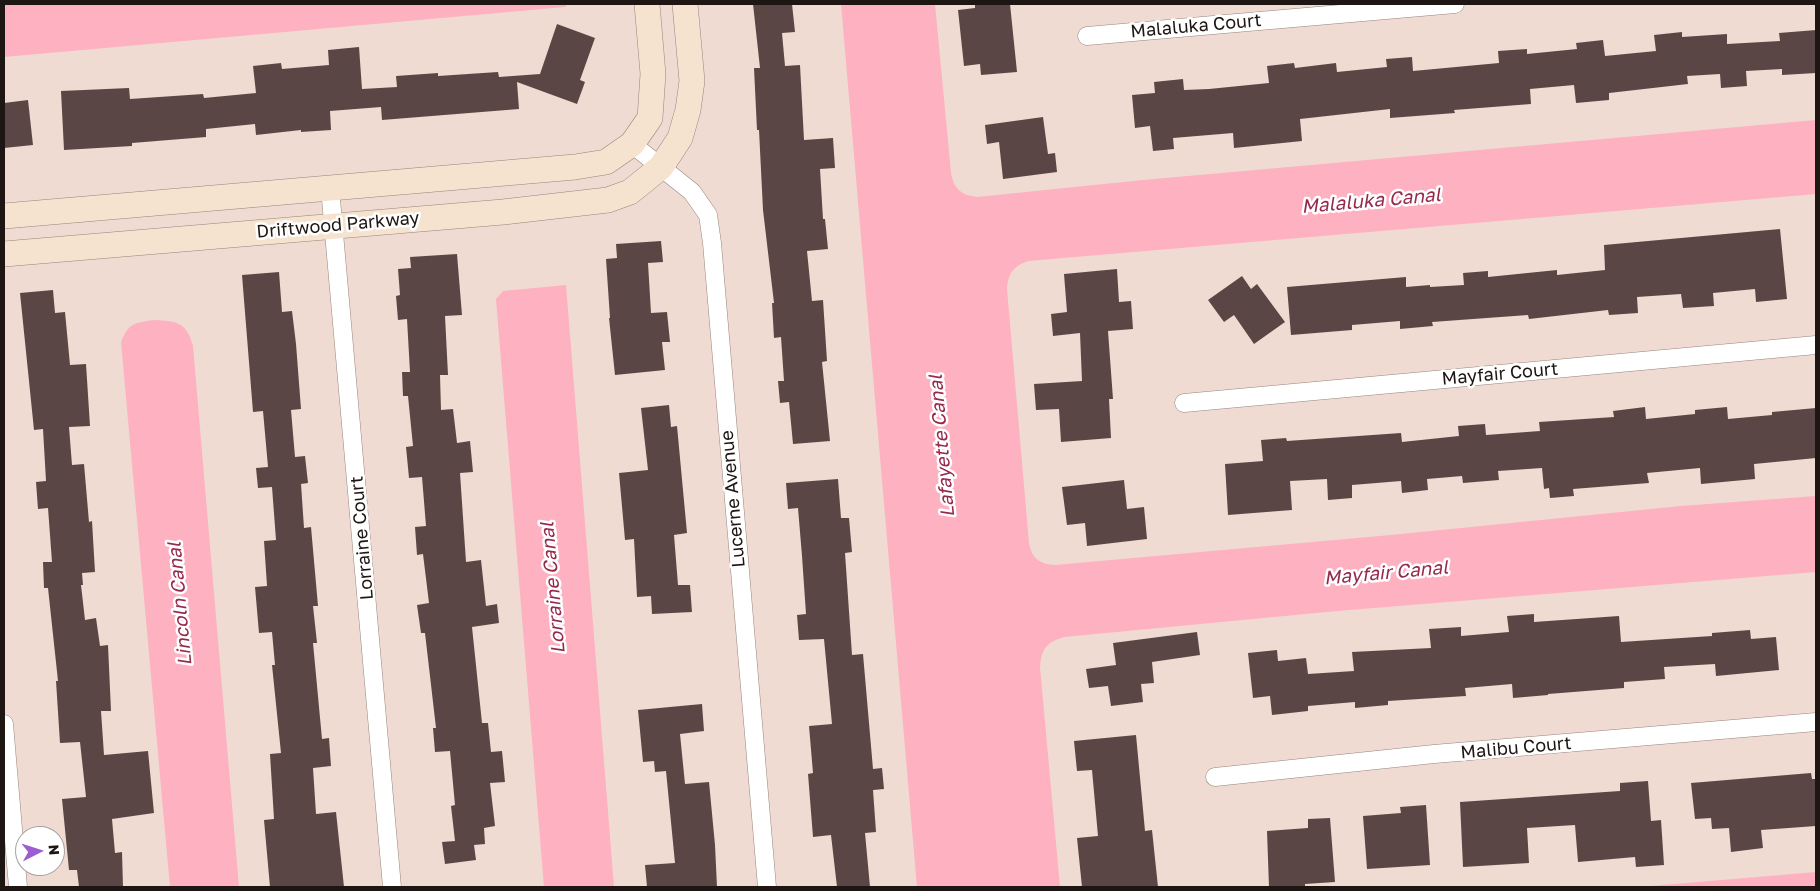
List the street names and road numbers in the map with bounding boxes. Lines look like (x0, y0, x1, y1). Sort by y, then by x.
street label: Malaluka Court (1130, 10, 1262, 42)
street label: Driftwood Parkway (256, 207, 420, 243)
street label: Mayfair Court (1441, 358, 1559, 390)
street label: Lucerne Avenue (716, 430, 750, 568)
street label: Lorraine Court (346, 475, 378, 601)
street label: Malibu Court (1460, 732, 1572, 764)

